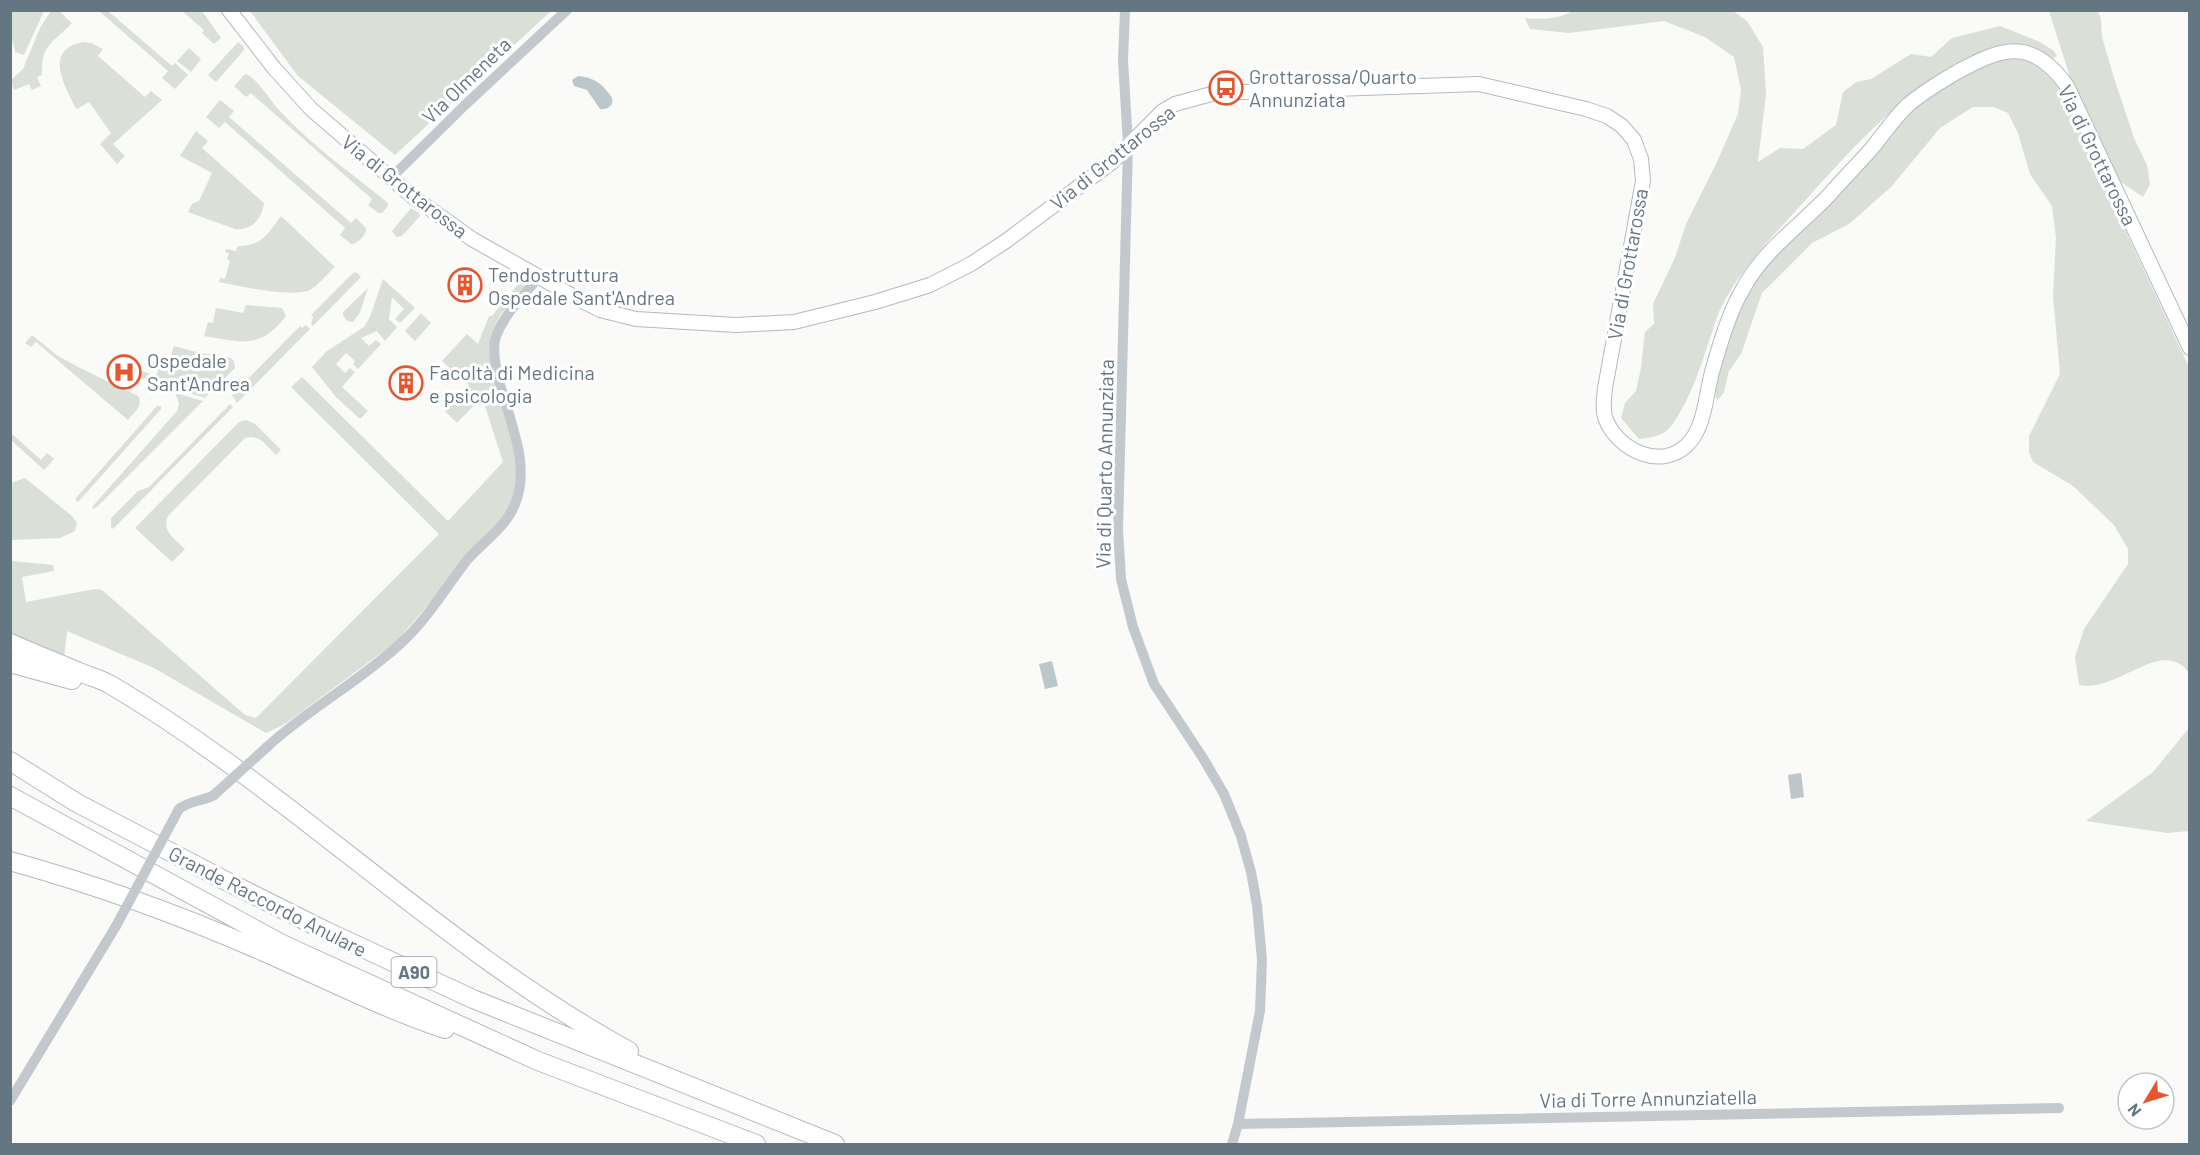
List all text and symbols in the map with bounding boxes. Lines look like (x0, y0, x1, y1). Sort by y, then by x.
street label: Via Olmeneta (417, 32, 515, 128)
place label: Grottarossa/Quarto Annunziata (1249, 64, 1417, 111)
bus stop icon: Grottarossa/Quarto Annunziata (1208, 70, 1244, 106)
street label: Via di Grottarossa (2054, 81, 2142, 229)
street label: Via di Grottarossa (1045, 99, 1179, 215)
street label: Via di Grottarossa (337, 129, 473, 243)
street label: Via di Grottarossa (1602, 186, 1652, 342)
place label: Tendostruttura Ospedale Sant'Andrea (488, 262, 675, 309)
building icon: Tendostruttura Ospedale Sant'Andrea (447, 267, 483, 303)
place label: Ospedale Sant'Andrea (147, 348, 250, 395)
hospital icon: Ospedale Sant'Andrea (106, 354, 142, 390)
street label: Via di Quarto Annunziata (1090, 359, 1118, 569)
place label: Facoltà di Medicina e psicologia (429, 360, 595, 407)
building icon: Facoltà di Medicina e psicologia (388, 365, 424, 401)
street label: Grande Raccordo Anulare (165, 841, 371, 961)
road number: A90 (392, 957, 436, 987)
north arrow (2116, 1071, 2176, 1131)
street label: Via di Torre Annunziatella (1539, 1084, 1757, 1112)
text: N (2123, 1101, 2145, 1121)

